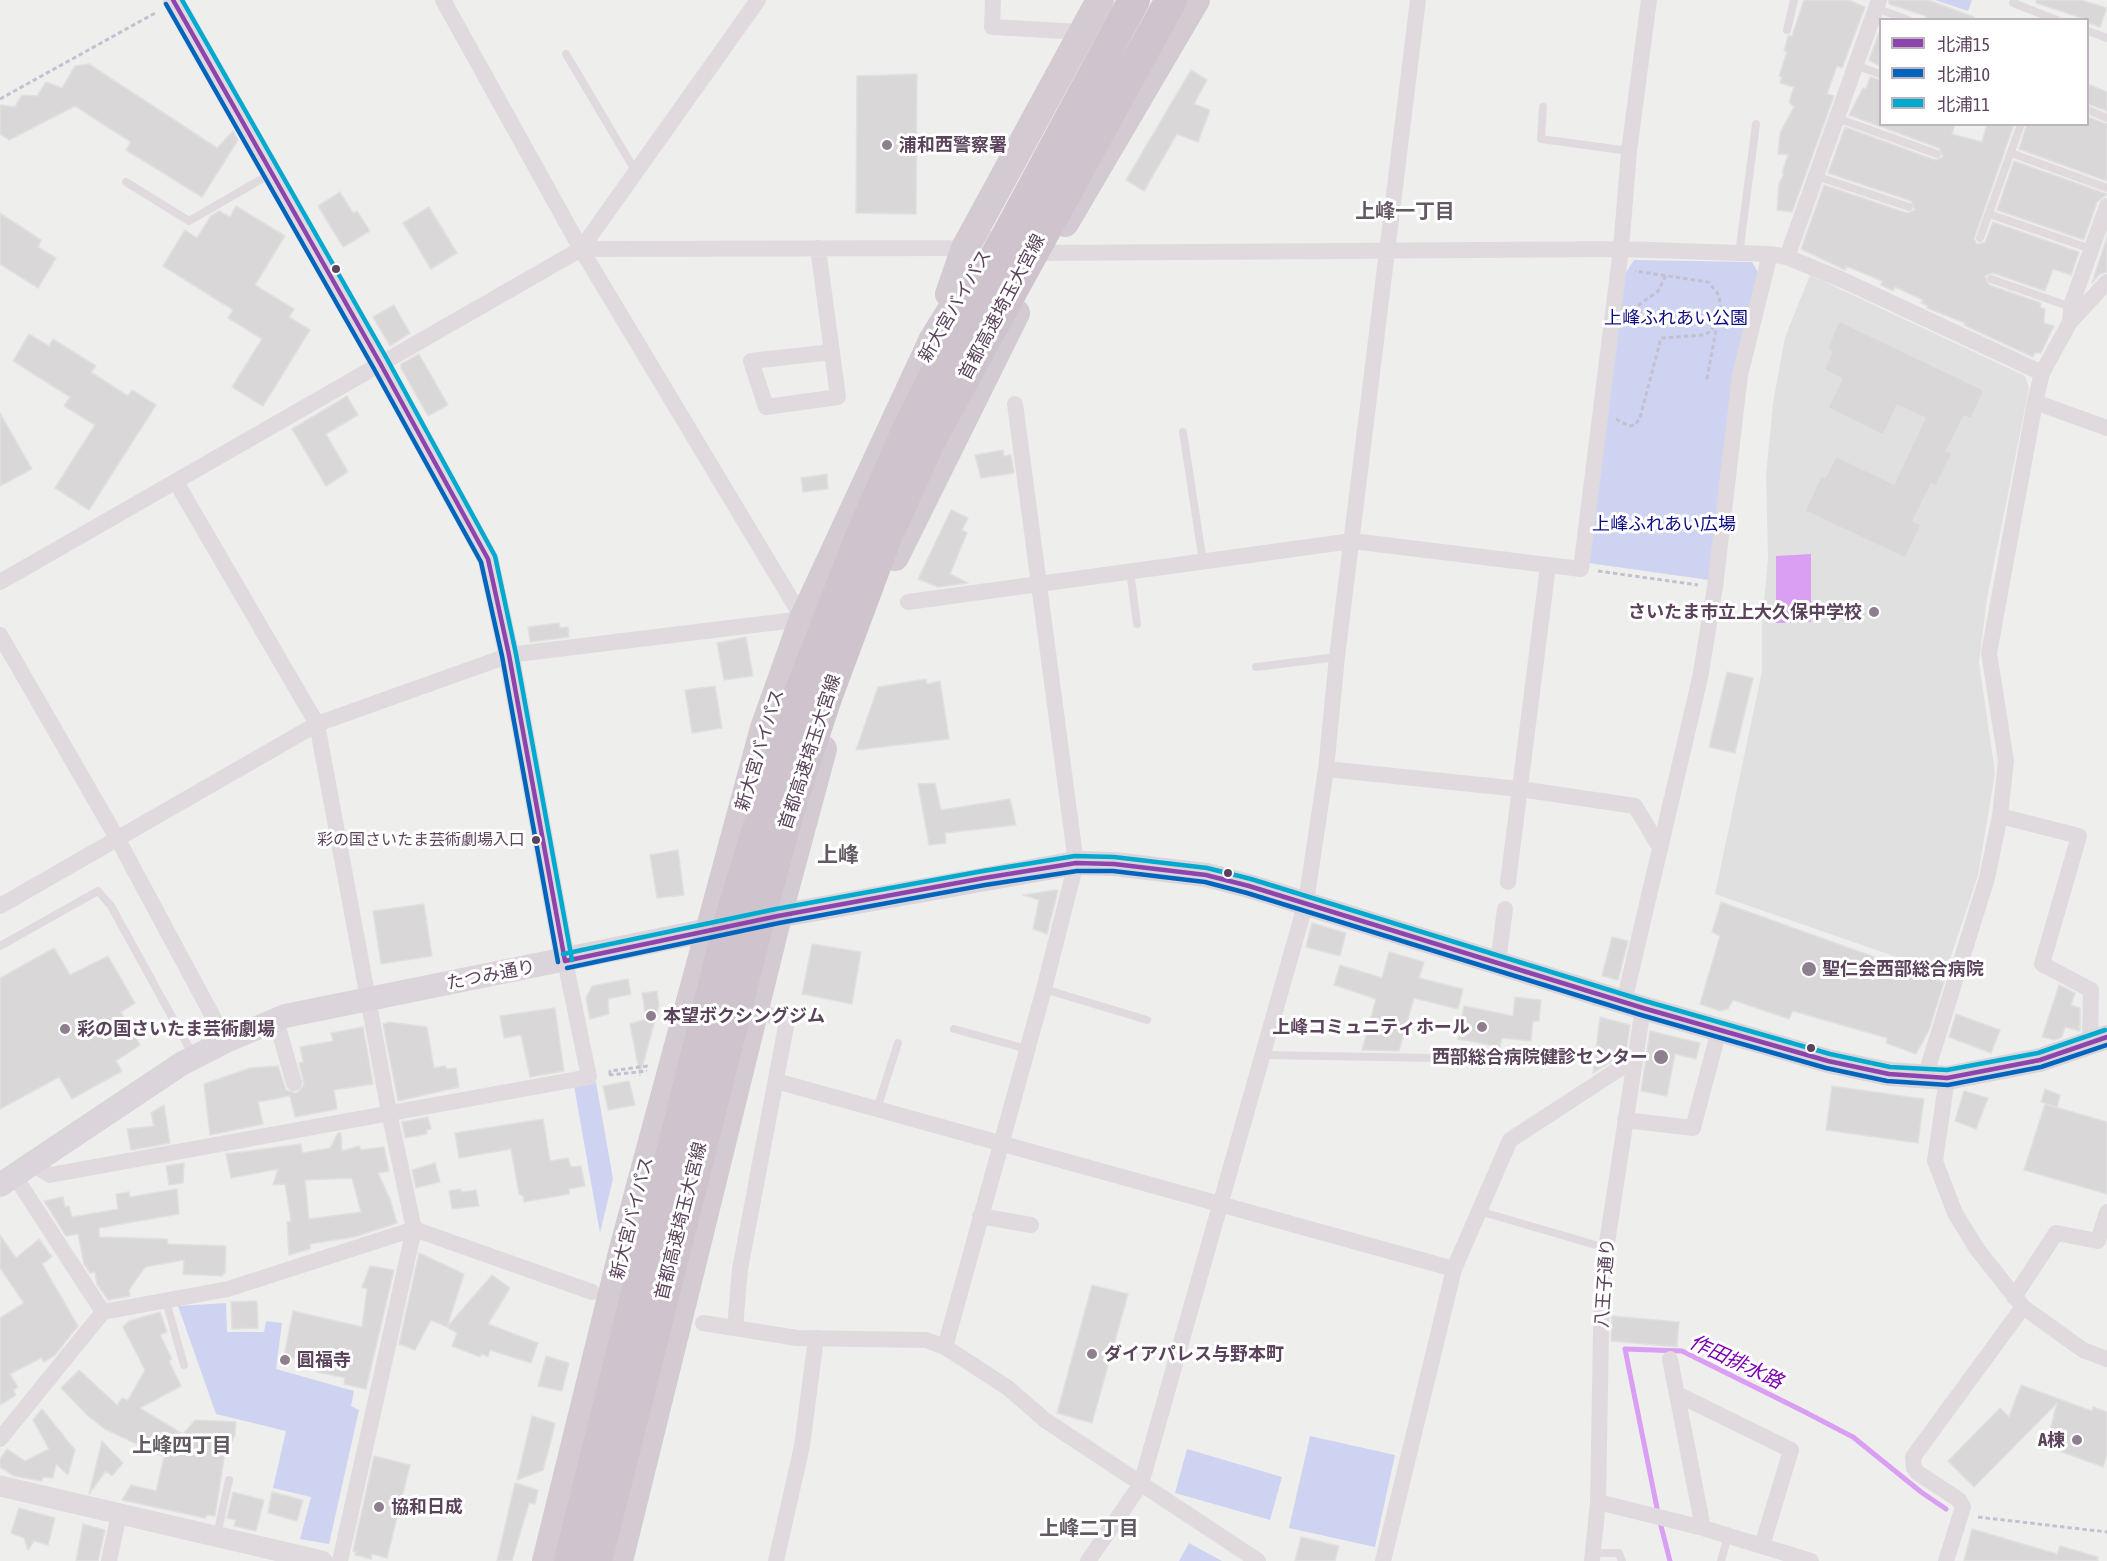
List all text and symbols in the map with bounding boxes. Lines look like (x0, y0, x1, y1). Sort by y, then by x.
legend (1879, 18, 2089, 126)
text: 北浦15 (1937, 34, 1990, 55)
text: 北浦10 (1937, 64, 1990, 85)
text: 北浦11 (1937, 94, 1990, 115)
place label: 浦和西警察署 (899, 134, 1007, 156)
marker: 浦和西警察署 (880, 138, 894, 152)
district label: 上峰一丁目 (1355, 200, 1455, 224)
street label: 首都高速埼玉大宮線 (954, 230, 1050, 384)
street label: 新大宮バイパス (914, 246, 996, 366)
unlabelled marker (330, 263, 342, 275)
park label: 上峰ふれあい公園 (1604, 307, 1748, 329)
park label: 上峰ふれあい広場 (1592, 513, 1736, 535)
place label: さいたま市立上大久保中学校 (1628, 601, 1862, 623)
marker: さいたま市立上大久保中学校 (1867, 605, 1881, 619)
street label: 首都高速埼玉大宮線 (775, 672, 845, 832)
street label: 新大宮バイパス (731, 687, 789, 813)
place label: 彩の国さいたま芸術劇場入口 (317, 830, 525, 850)
marker: 彩の国さいたま芸術劇場入口 (530, 834, 542, 846)
district label: 上峰 (817, 842, 859, 868)
unlabelled marker (1222, 867, 1234, 879)
street label: たつみ通り (445, 956, 537, 994)
place label: 聖仁会西部総合病院 (1822, 958, 1984, 980)
marker: 聖仁会西部総合病院 (1800, 960, 1818, 978)
place label: 本望ボクシングジム (663, 1005, 825, 1027)
marker: 本望ボクシングジム (644, 1009, 658, 1023)
place label: 上峰コミュニティホール (1272, 1016, 1470, 1038)
place label: 彩の国さいたま芸術劇場 (77, 1018, 275, 1040)
marker: 上峰コミュニティホール (1475, 1020, 1489, 1034)
marker: 彩の国さいたま芸術劇場 (58, 1022, 72, 1036)
unlabelled marker (1805, 1042, 1817, 1054)
place label: 西部総合病院健診センター (1432, 1046, 1648, 1068)
marker: 西部総合病院健診センター (1652, 1048, 1670, 1066)
street label: 首都高速埼玉大宮線 (651, 1140, 711, 1302)
street label: 新大宮バイパス (606, 1154, 658, 1282)
street label: 八王子通り (1591, 1237, 1619, 1329)
water label: 作田排水路 (1686, 1330, 1786, 1394)
place label: ダイアパレス与野本町 (1104, 1343, 1284, 1365)
marker: ダイアパレス与野本町 (1085, 1347, 1099, 1361)
place label: 圓福寺 (297, 1349, 351, 1371)
marker: 圓福寺 (278, 1353, 292, 1367)
place label: A棟 (2038, 1429, 2065, 1451)
marker: A棟 (2070, 1433, 2084, 1447)
district label: 上峰四丁目 (132, 1434, 232, 1458)
place label: 協和日成 (391, 1496, 463, 1518)
marker: 協和日成 (372, 1500, 386, 1514)
district label: 上峰二丁目 (1039, 1517, 1139, 1541)

